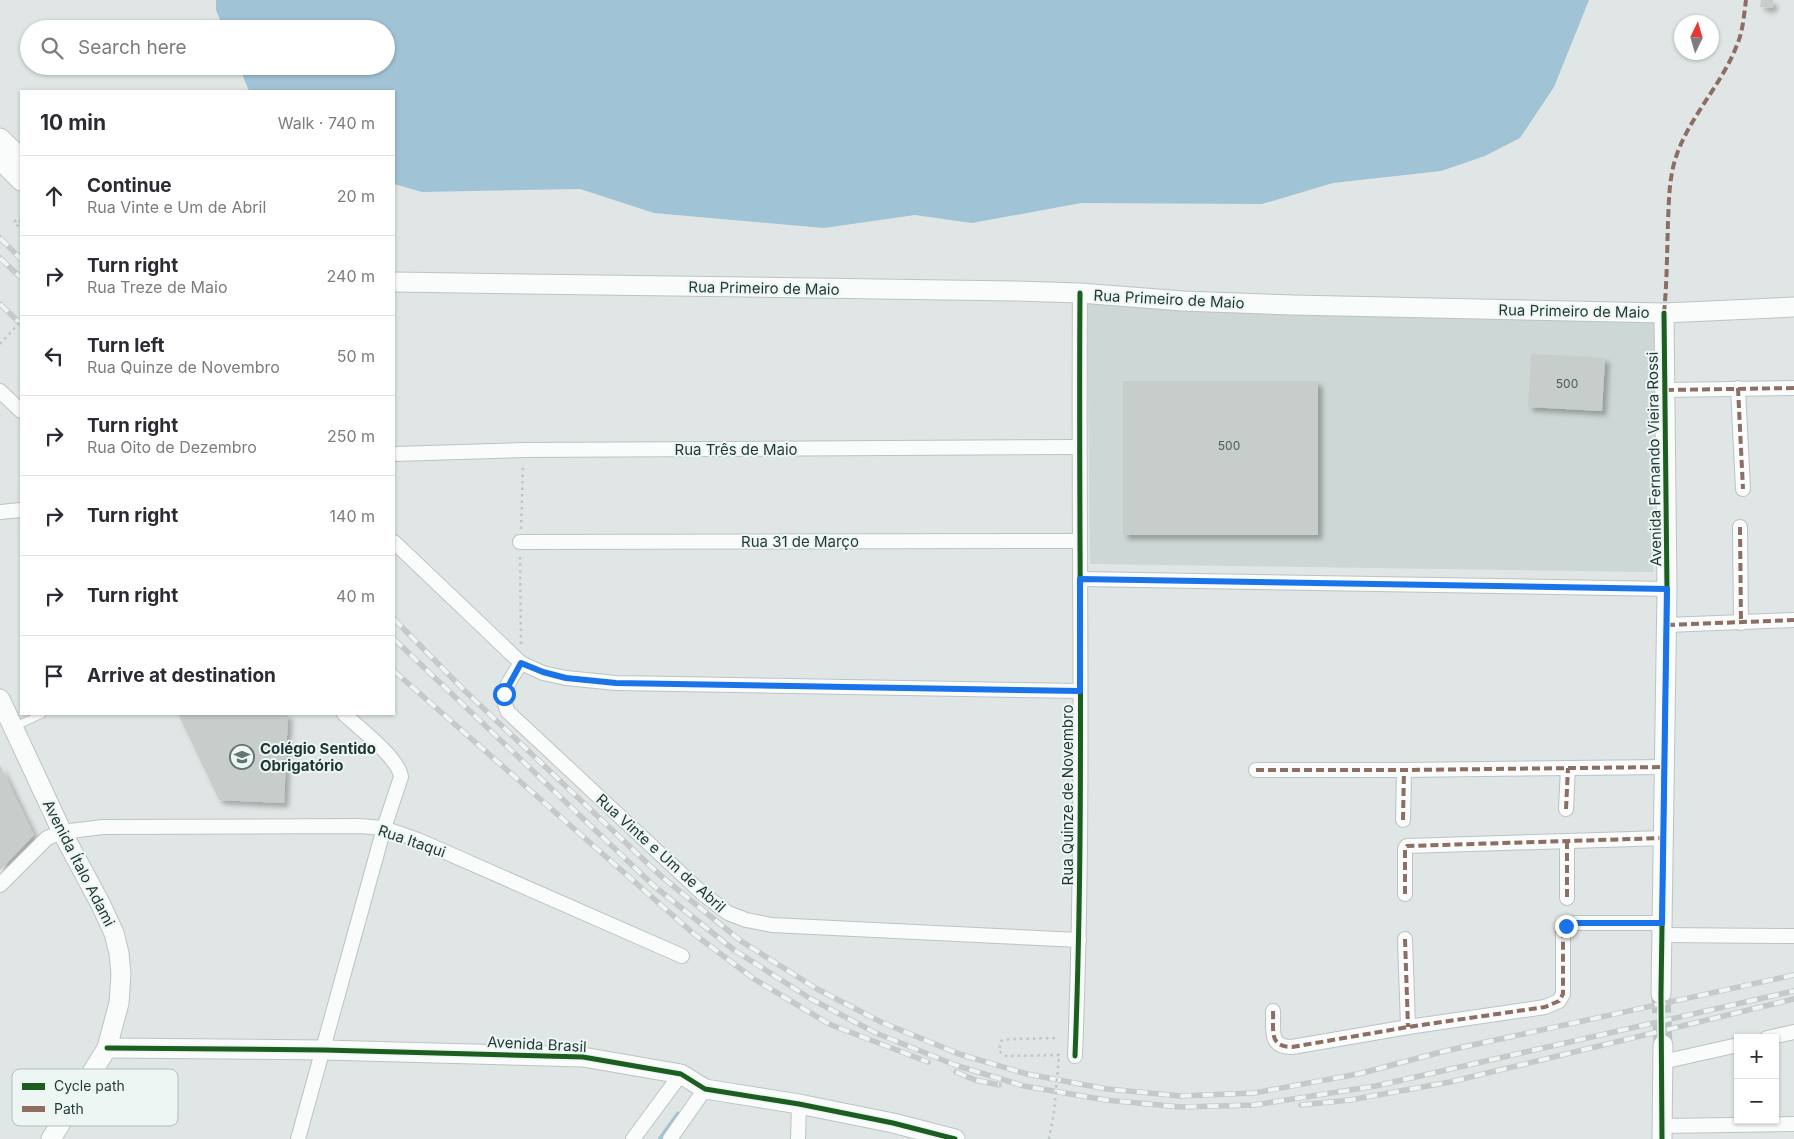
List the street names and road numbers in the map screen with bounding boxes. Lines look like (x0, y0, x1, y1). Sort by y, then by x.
street label: Rua Primeiro de Maio (688, 277, 840, 299)
street label: Rua Primeiro de Maio (1093, 286, 1245, 312)
street label: Rua Primeiro de Maio (1498, 300, 1650, 322)
street label: Avenida Fernando Vieira Rossi (1643, 352, 1665, 566)
street label: Rua Três de Maio (674, 440, 798, 459)
street label: Rua 31 de Março (741, 532, 859, 551)
street label: Rua Quinze de Novembro (1058, 705, 1077, 885)
street label: Rua Vinte e Um de Abril (592, 790, 730, 916)
street label: Avenida Ítalo Adami (39, 796, 119, 930)
street label: Rua Itaqui (376, 821, 448, 861)
street label: Avenida Brasil (487, 1032, 587, 1056)

